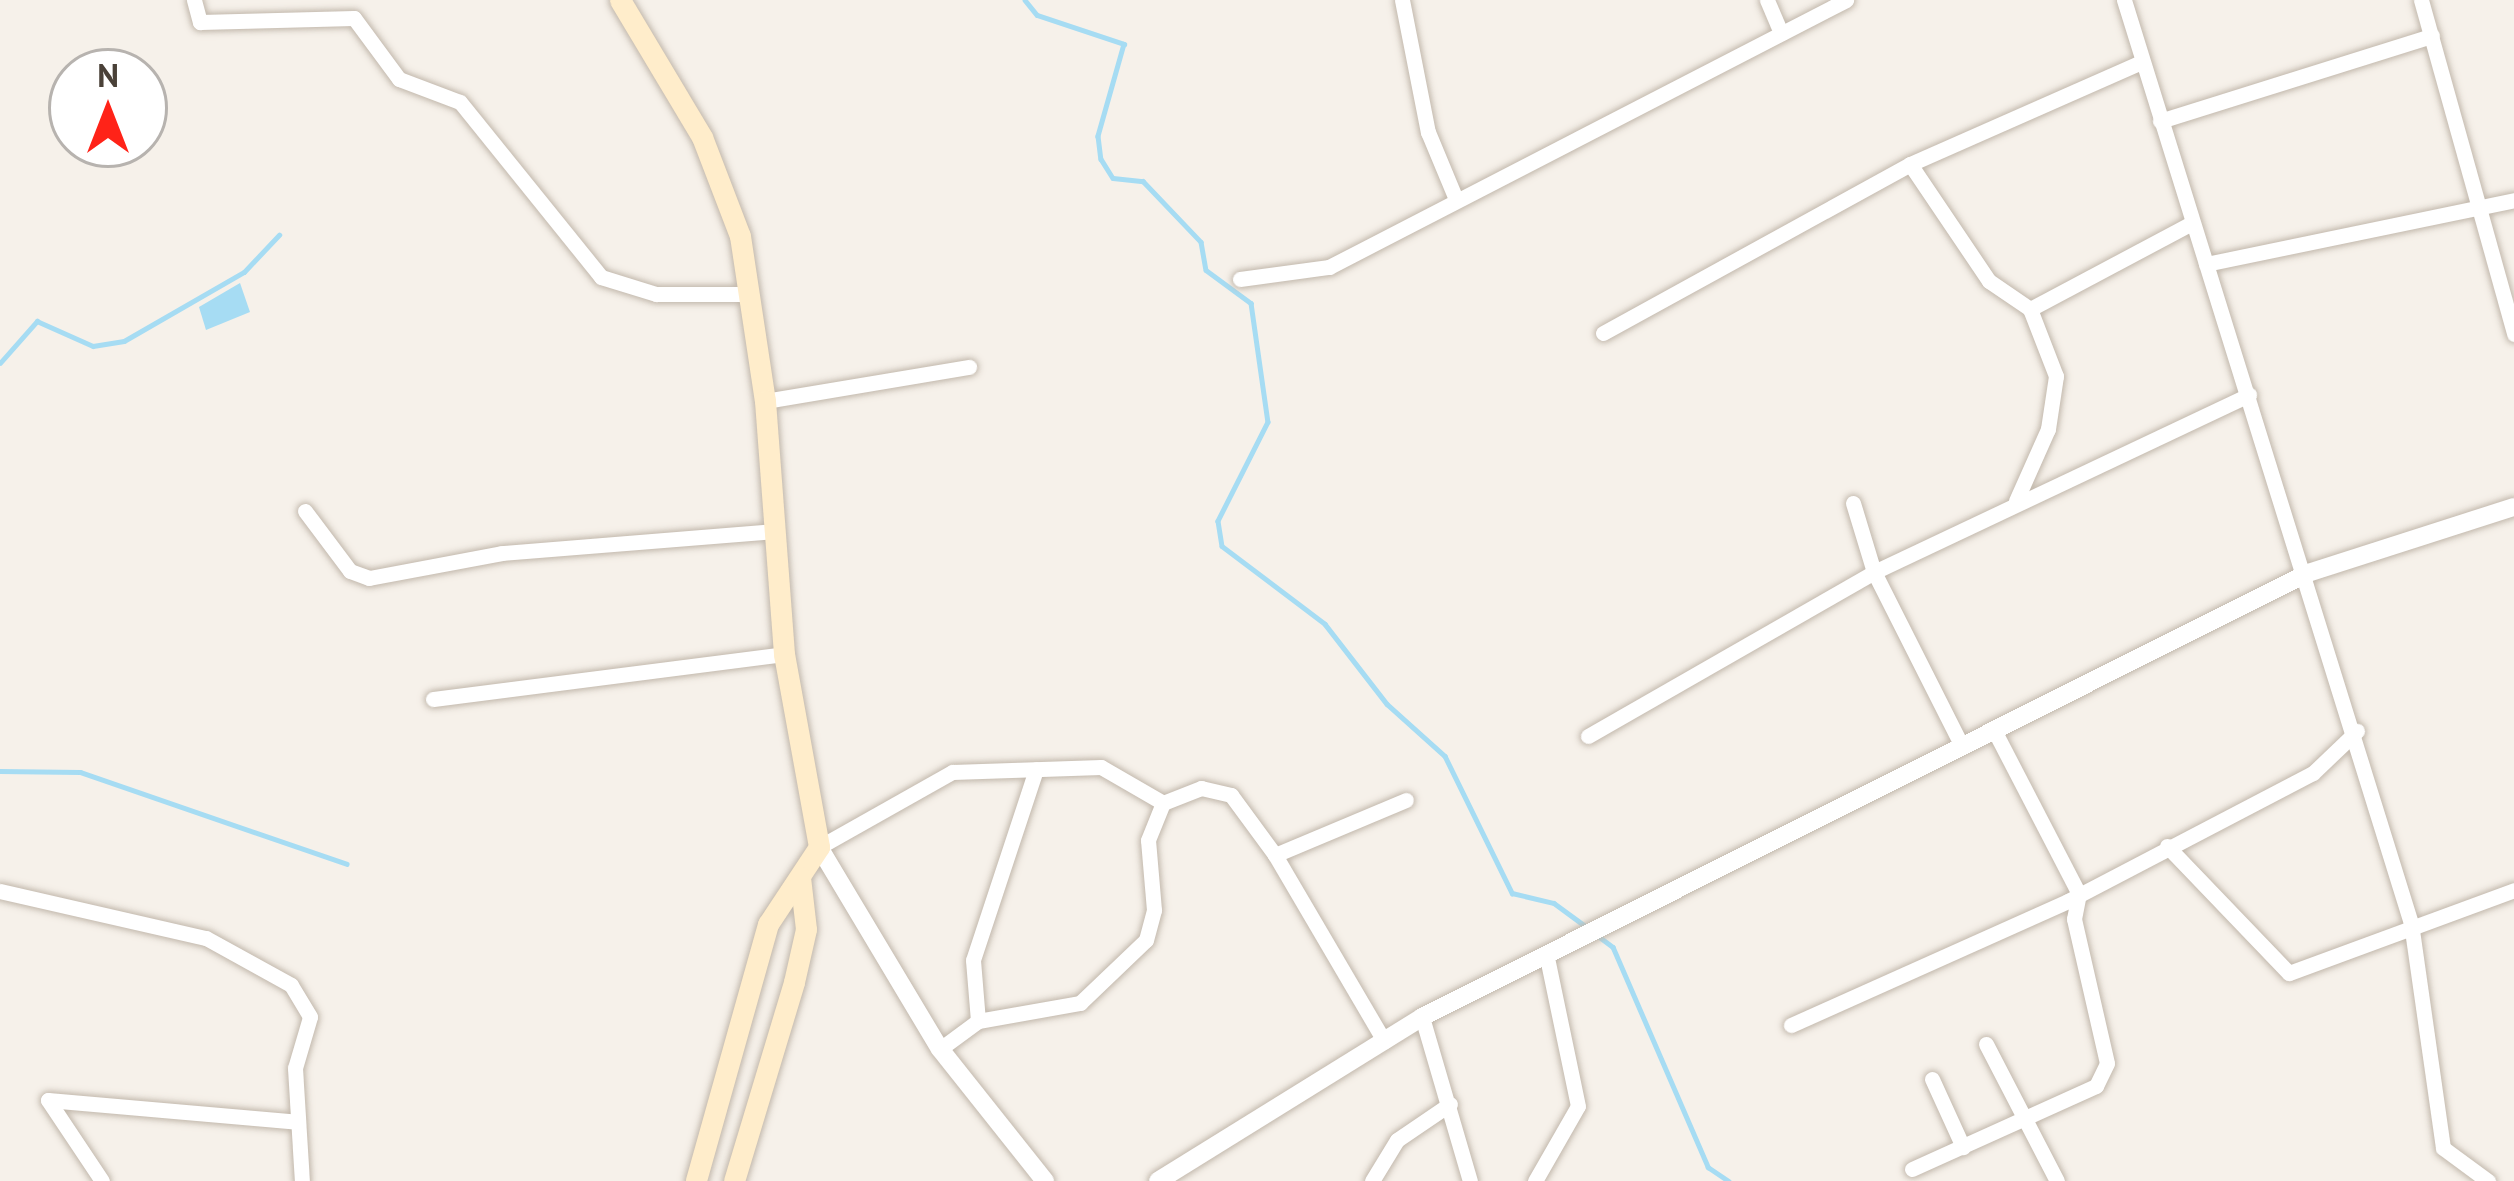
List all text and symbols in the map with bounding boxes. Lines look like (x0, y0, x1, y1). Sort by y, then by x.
north arrow (48, 48, 168, 168)
text: N (97, 53, 119, 96)

